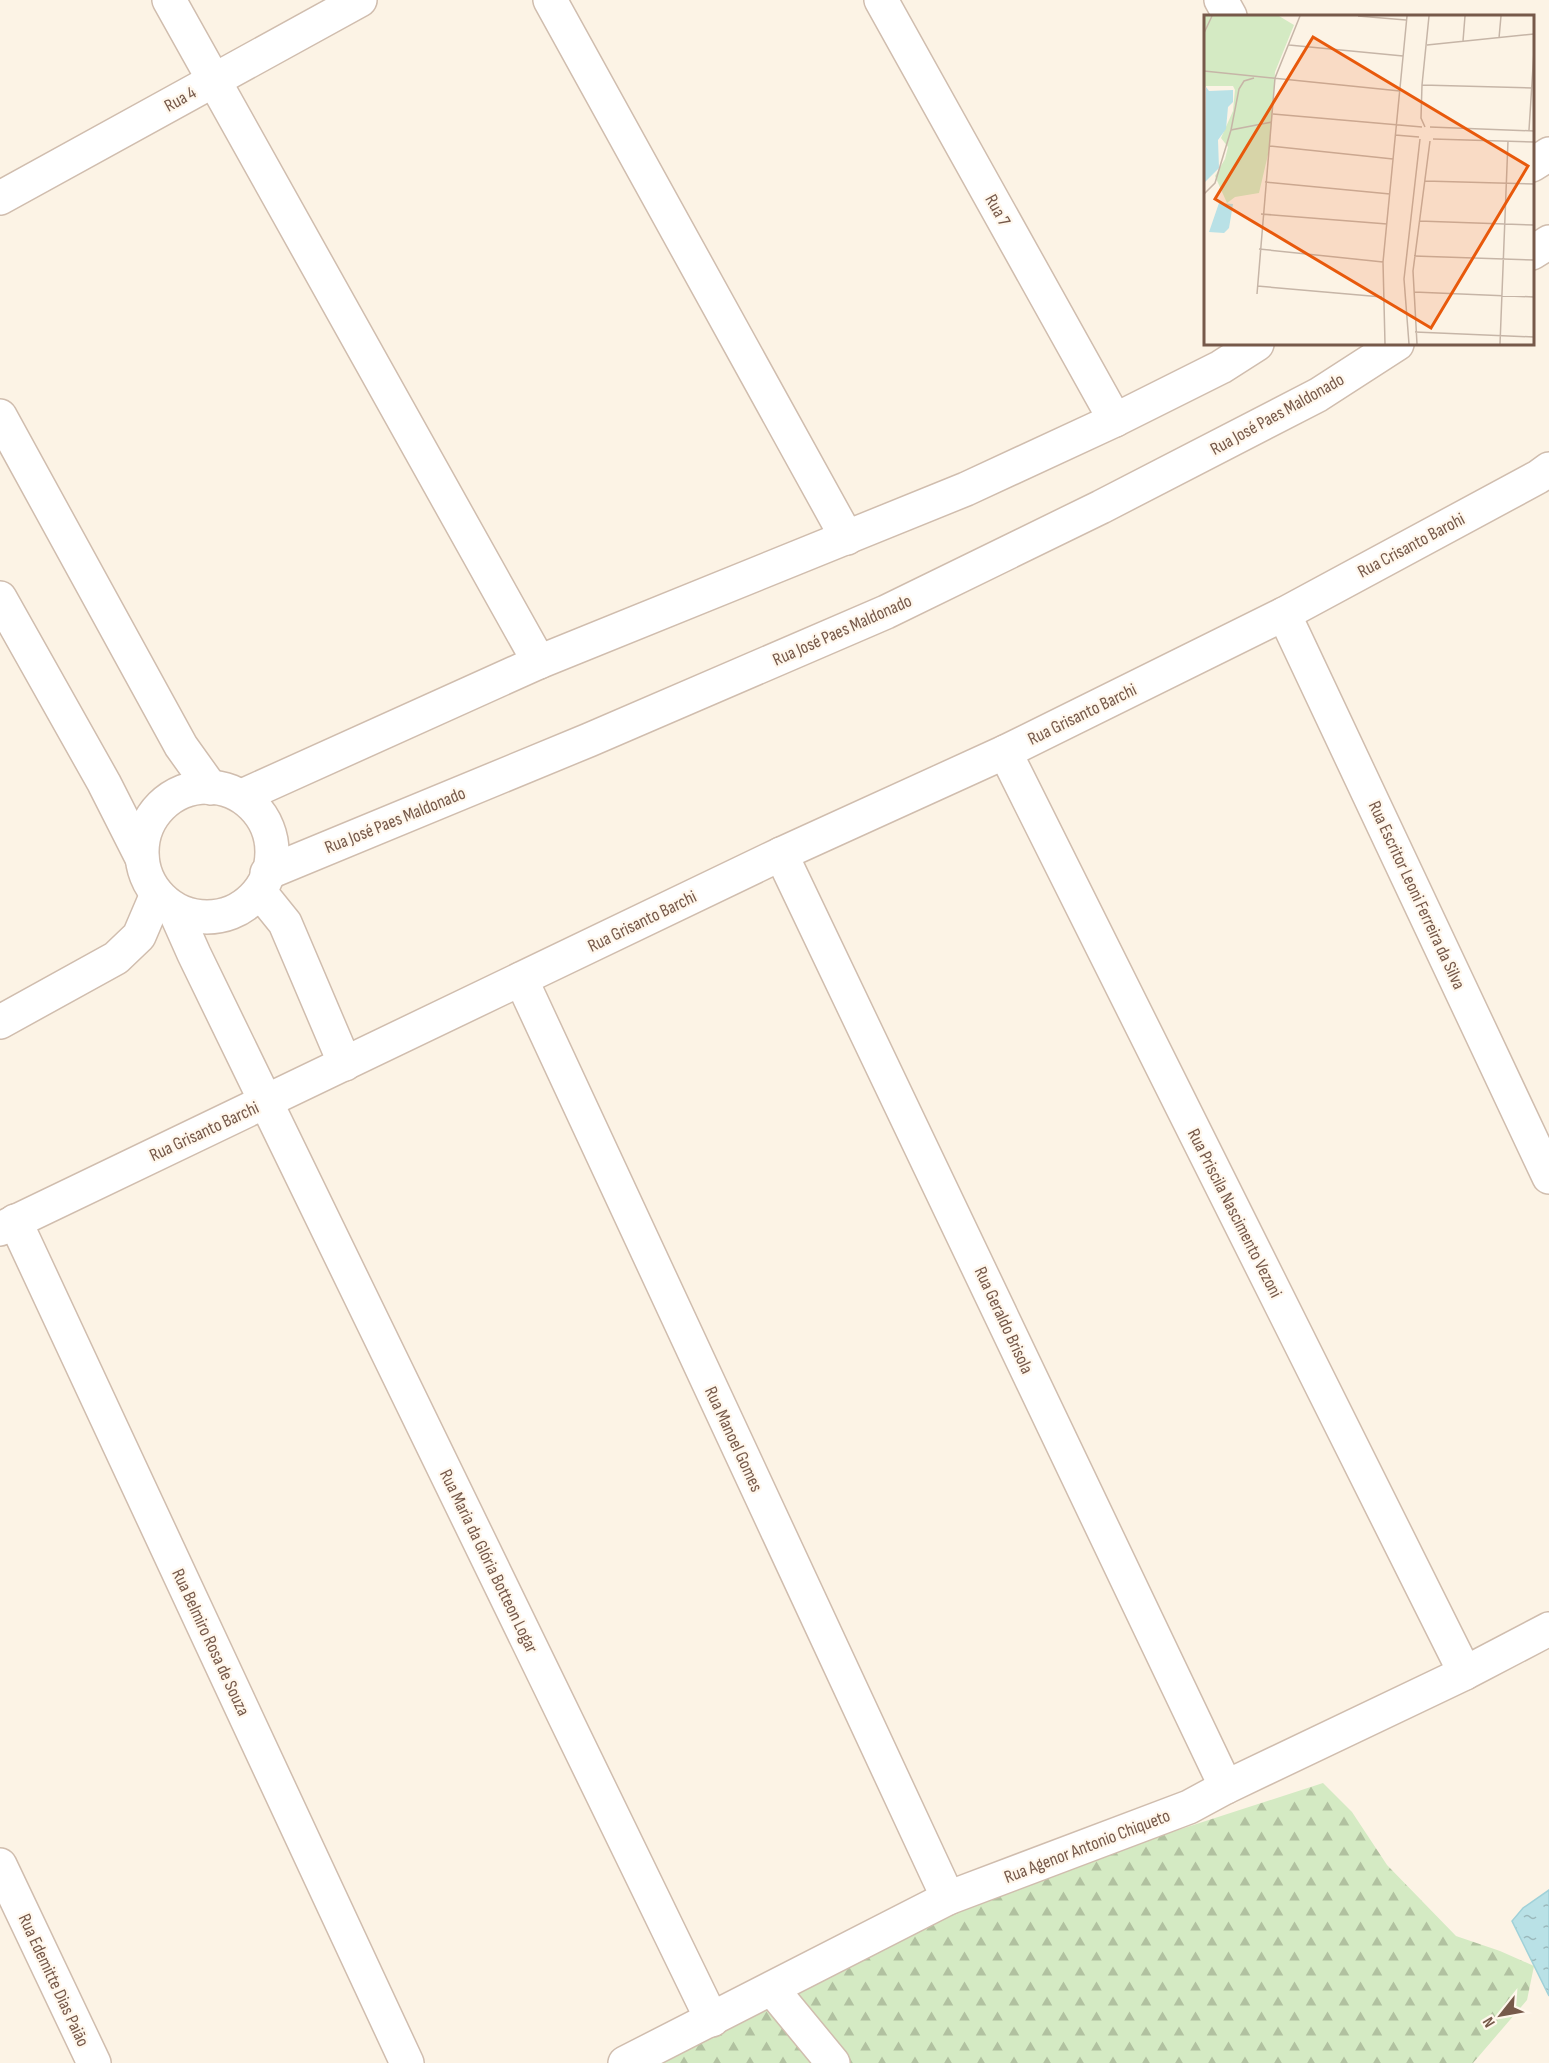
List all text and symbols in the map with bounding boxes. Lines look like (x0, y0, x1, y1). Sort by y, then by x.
inset map (1204, 15, 1534, 345)
street label: Rua 4 (161, 82, 200, 117)
street label: Rua 7 (980, 191, 1015, 230)
street label: Rua José Paes Maldonado (1207, 369, 1348, 460)
street label: Rua Crisanto Barohi (1354, 508, 1468, 582)
street label: Rua José Paes Maldonado (770, 590, 915, 671)
street label: Rua Grisanto Barchi (1025, 679, 1140, 750)
street label: Rua José Paes Maldonado (322, 783, 469, 858)
street label: Rua Escritor Leoni Ferreira da Silva (1364, 798, 1470, 993)
street label: Rua Grisanto Barchi (585, 886, 700, 957)
street label: Rua Grisanto Barchi (146, 1097, 262, 1166)
street label: Rua Priscila Nascimento Vezoni (1183, 1125, 1286, 1301)
street label: Rua Geraldo Brisola (970, 1263, 1038, 1377)
street label: Rua Manoel Gomes (700, 1383, 767, 1495)
street label: Rua Maria da Glória Botteon Logar (435, 1466, 542, 1656)
street label: Rua Belmiro Rosa de Souza (167, 1565, 254, 1719)
street label: Rua Agenor Antonio Chiqueto (1001, 1805, 1173, 1888)
street label: Rua Edemitte Dias Paião (14, 1911, 93, 2050)
north arrow (1471, 1985, 1531, 2045)
text: N (1479, 2013, 1500, 2031)

